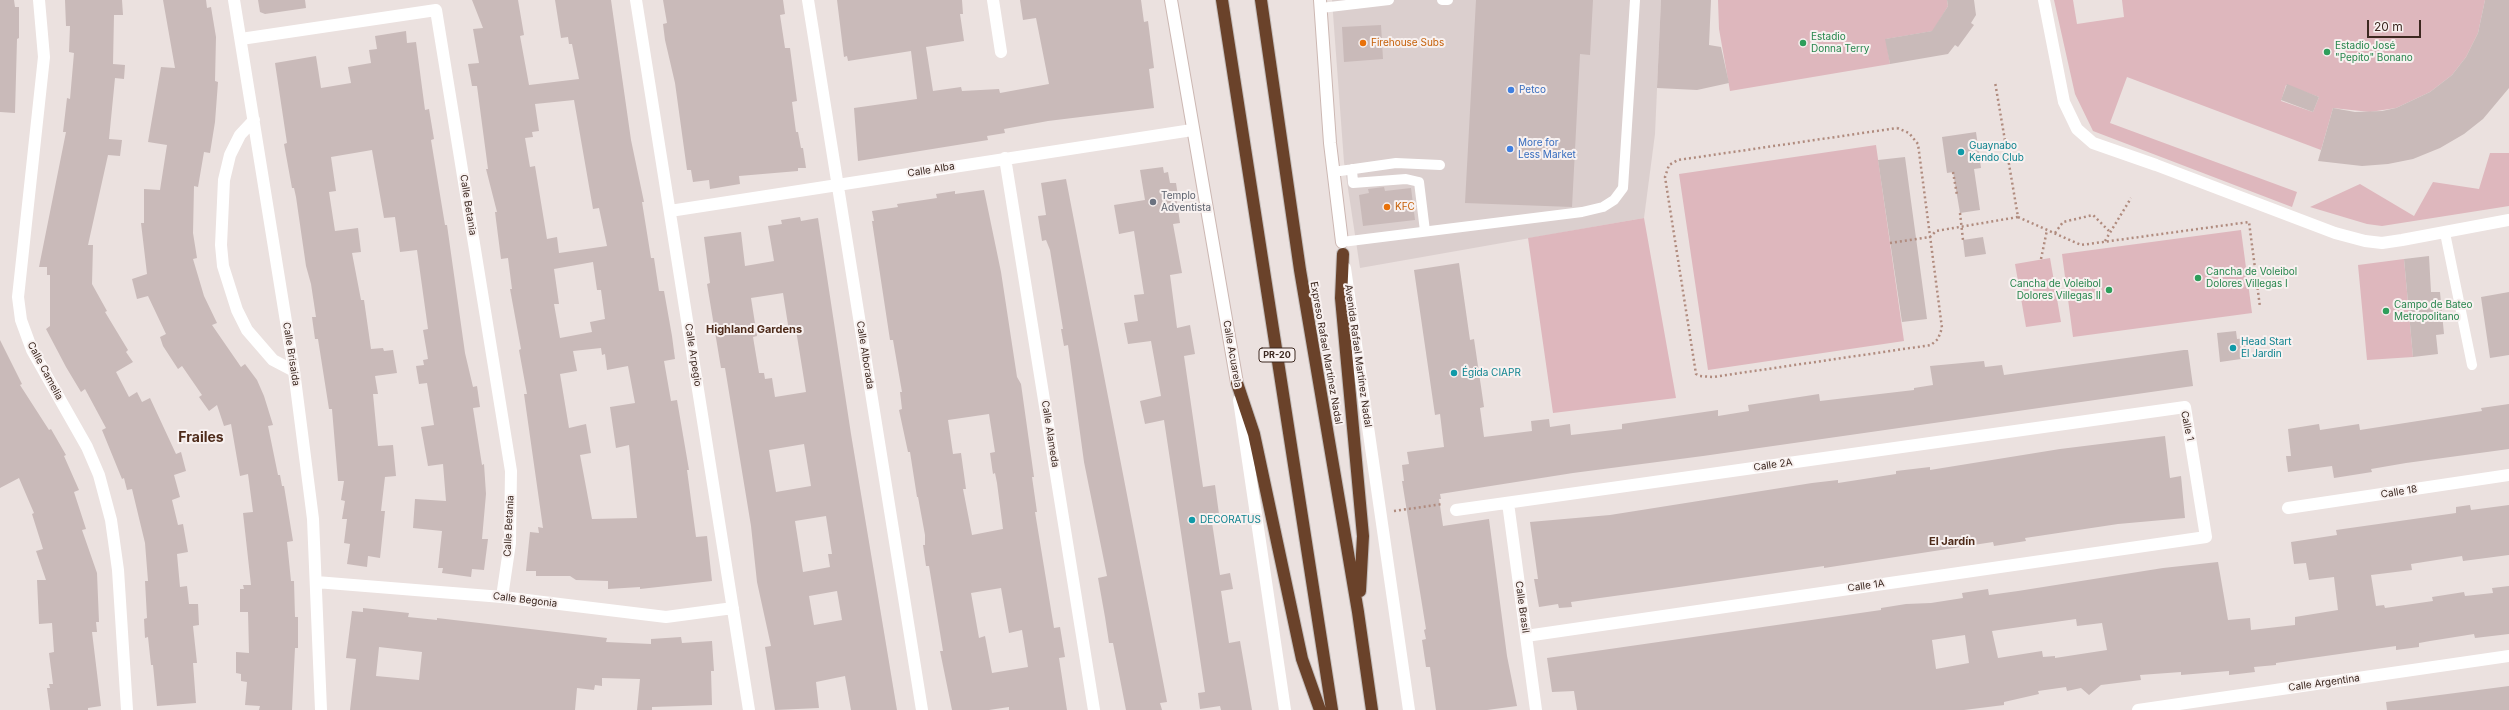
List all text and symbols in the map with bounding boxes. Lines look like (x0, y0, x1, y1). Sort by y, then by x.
scale bar (2369, 12, 2423, 38)
text: 20 m (2374, 19, 2403, 34)
place label: Estadio Donna Terry (1811, 31, 1869, 54)
place label: Firehouse Subs (1371, 37, 1444, 49)
marker: Firehouse Subs (1358, 38, 1368, 48)
marker: Estadio Donna Terry (1798, 38, 1808, 48)
place label: Estadio José "Pepito" Bonano (2335, 40, 2413, 64)
marker: Estadio José "Pepito" Bonano (2322, 47, 2332, 57)
place label: Petco (1519, 84, 1546, 96)
marker: Petco (1506, 85, 1516, 95)
place label: More for Less Market (1518, 137, 1576, 160)
place label: Guaynabo Kendo Club (1969, 140, 2024, 164)
marker: More for Less Market (1505, 144, 1515, 154)
marker: Guaynabo Kendo Club (1956, 147, 1966, 157)
street label: Calle Alba (907, 160, 955, 180)
street label: Calle Betania (457, 174, 479, 236)
place label: Templo Adventista (1161, 190, 1211, 214)
marker: Templo Adventista (1148, 197, 1158, 207)
place label: KFC (1395, 201, 1415, 213)
marker: KFC (1382, 202, 1392, 212)
place label: Cancha de Voleibol Dolores Villegas I (2206, 266, 2297, 290)
marker: Cancha de Voleibol Dolores Villegas I (2193, 273, 2203, 283)
place label: Cancha de Voleibol Dolores Villegas II (2010, 278, 2101, 302)
street label: Expreso Rafael Martínez Nadal (1308, 281, 1344, 425)
street label: Avenida Rafael Martínez Nadal (1342, 284, 1374, 428)
marker: Cancha de Voleibol Dolores Villegas II (2104, 285, 2114, 295)
place label: Campo de Bateo Metropolitano (2394, 299, 2473, 322)
marker: Campo de Bateo Metropolitano (2381, 306, 2391, 316)
street label: Calle Acuarela (1220, 319, 1244, 389)
street label: Calle Alborada (854, 320, 876, 390)
street label: Calle Brisaida (280, 321, 302, 387)
street label: Calle Arpegio (682, 323, 704, 387)
district label: Highland Gardens (706, 323, 802, 337)
place label: Head Start El Jardin (2241, 336, 2291, 360)
street label: Calle Camelia (25, 340, 65, 402)
marker: Head Start El Jardin (2228, 343, 2238, 353)
road number: PR-20 (1259, 348, 1295, 362)
place label: Égida CIAPR (1462, 367, 1521, 379)
marker: Égida CIAPR (1449, 368, 1459, 378)
street label: Calle Alameda (1039, 400, 1061, 468)
street label: Calle 1 (2178, 410, 2196, 442)
district label: Frailes (178, 430, 224, 446)
street label: Calle 2A (1753, 456, 1793, 474)
street label: Calle 18 (2380, 483, 2418, 501)
street label: Calle Betania (501, 495, 517, 557)
place label: DECORATUS (1200, 514, 1261, 526)
marker: DECORATUS (1187, 515, 1197, 525)
district label: El Jardín (1929, 535, 1975, 549)
street label: Calle 1A (1847, 577, 1885, 595)
street label: Calle Brasil (1512, 580, 1532, 634)
street label: Calle Begonia (492, 590, 558, 610)
street label: Calle Argentina (2288, 672, 2360, 694)

